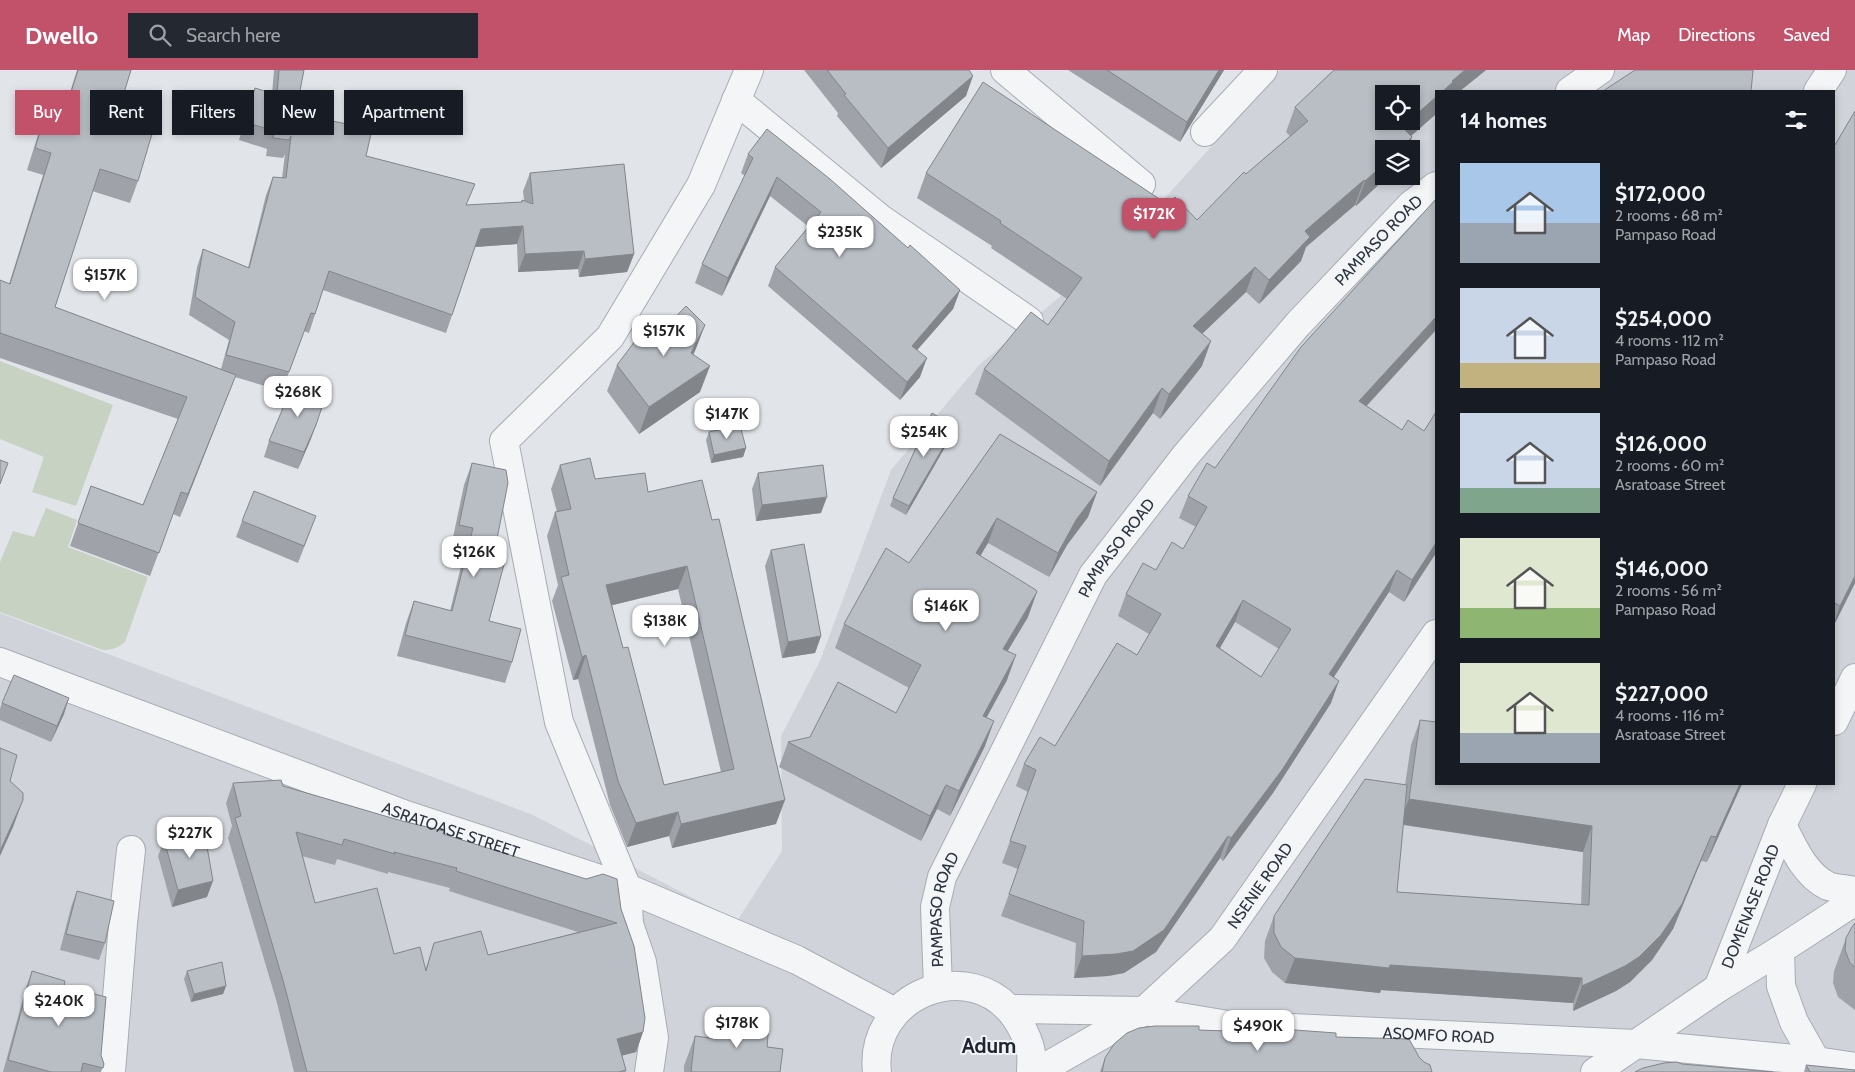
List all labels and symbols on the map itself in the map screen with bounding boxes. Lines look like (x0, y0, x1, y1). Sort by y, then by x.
street label: PAMPASO ROAD (1330, 191, 1426, 289)
pin: $172K (1119, 198, 1189, 240)
pin: $235K (805, 216, 875, 258)
pin: $157K (70, 258, 140, 301)
pin: $157K (629, 314, 699, 357)
pin: $268K (263, 376, 333, 418)
pin: $147K (692, 398, 762, 440)
pin: $254K (889, 416, 959, 458)
street label: PAMPASO ROAD (1074, 494, 1158, 600)
pin: $126K (439, 536, 509, 578)
pin: $146K (911, 590, 981, 632)
pin: $138K (630, 604, 700, 647)
street label: ASRATOASE STREET (380, 797, 522, 861)
pin: $227K (155, 816, 225, 859)
street label: NSENIE ROAD (1223, 839, 1296, 932)
street label: DOMENASE ROAD (1717, 841, 1783, 971)
street label: PAMPASO ROAD (925, 848, 963, 968)
pin: $240K (24, 984, 94, 1027)
pin: $178K (702, 1006, 772, 1049)
pin: $490K (1223, 1010, 1293, 1052)
street label: ASOMFO ROAD (1382, 1023, 1495, 1047)
district label: Adum (962, 1033, 1016, 1058)

